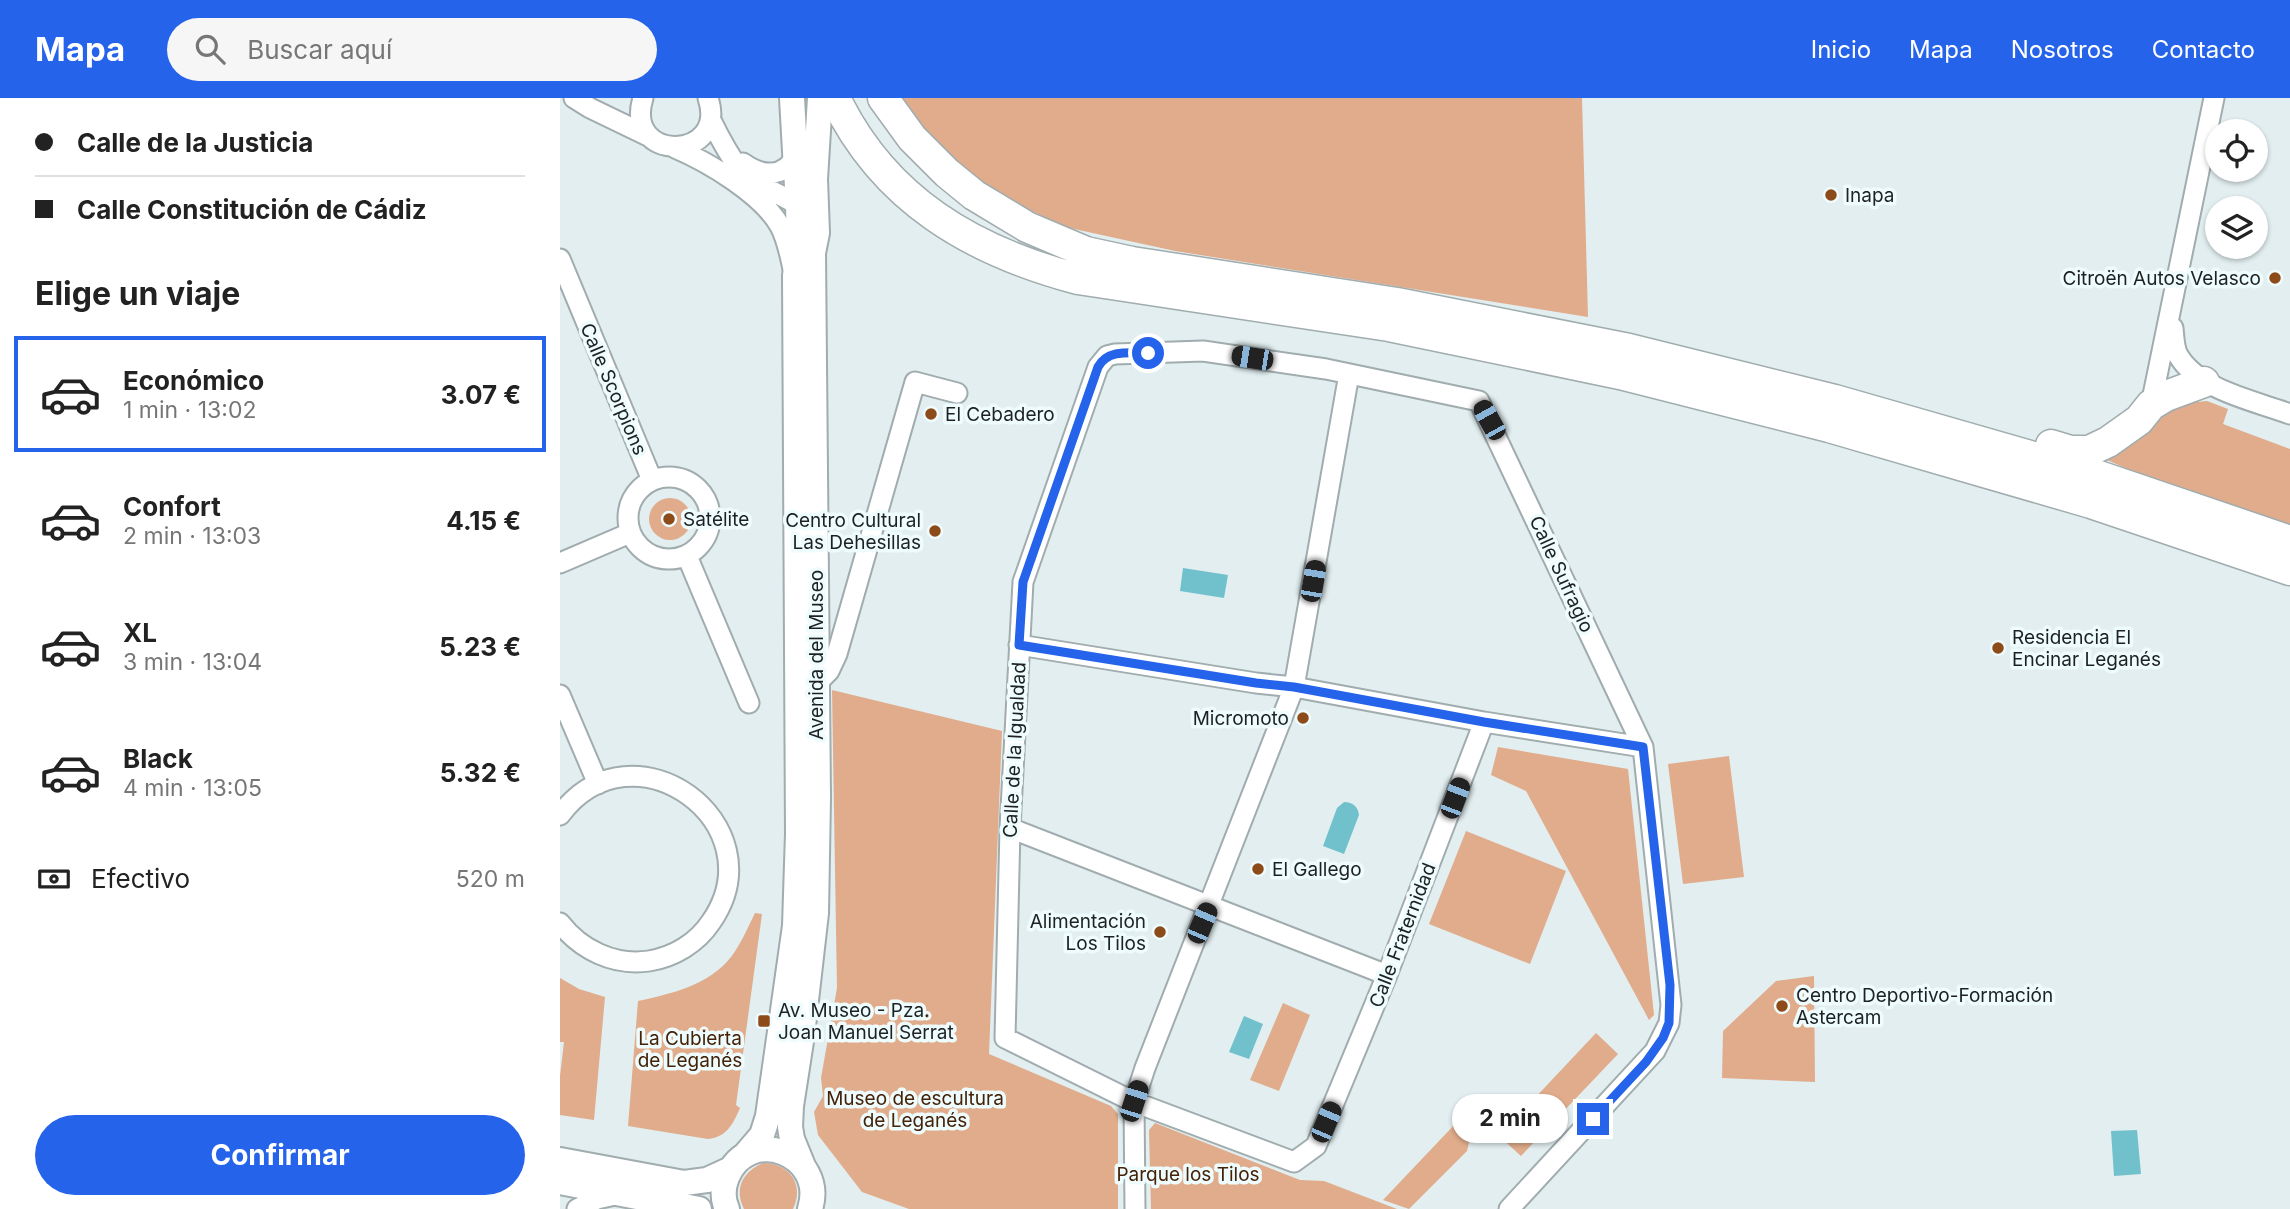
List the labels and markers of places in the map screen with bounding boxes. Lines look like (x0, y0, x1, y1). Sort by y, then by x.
place label: Inapa (1845, 184, 1895, 207)
marker: Inapa (1823, 187, 1839, 203)
place label: Citroën Autos Velasco (2063, 267, 2261, 290)
marker: Citroën Autos Velasco (2267, 270, 2283, 286)
place label: El Cebadero (945, 403, 1055, 426)
marker: El Cebadero (923, 406, 939, 422)
place label: Satélite (683, 508, 749, 531)
place label: Centro Cultural Las Dehesillas (785, 509, 921, 554)
marker: Satélite (661, 511, 677, 527)
marker: Centro Cultural Las Dehesillas (927, 523, 943, 539)
place label: Residencia El Encinar Leganés (2012, 626, 2161, 671)
marker: Residencia El Encinar Leganés (1990, 640, 2006, 656)
place label: Micromoto (1193, 707, 1289, 730)
marker: Micromoto (1295, 710, 1311, 726)
place label: El Gallego (1272, 858, 1362, 881)
marker: El Gallego (1250, 861, 1266, 877)
place label: Alimentación Los Tilos (1030, 910, 1146, 955)
marker: Alimentación Los Tilos (1152, 924, 1168, 940)
place label: Centro Deportivo-Formación Astercam (1796, 984, 2053, 1029)
marker: Centro Deportivo-Formación Astercam (1774, 998, 1790, 1014)
place label: Av. Museo - Pza. Joan Manuel Serrat (778, 999, 954, 1044)
marker: Av. Museo - Pza. Joan Manuel Serrat (756, 1013, 772, 1029)

